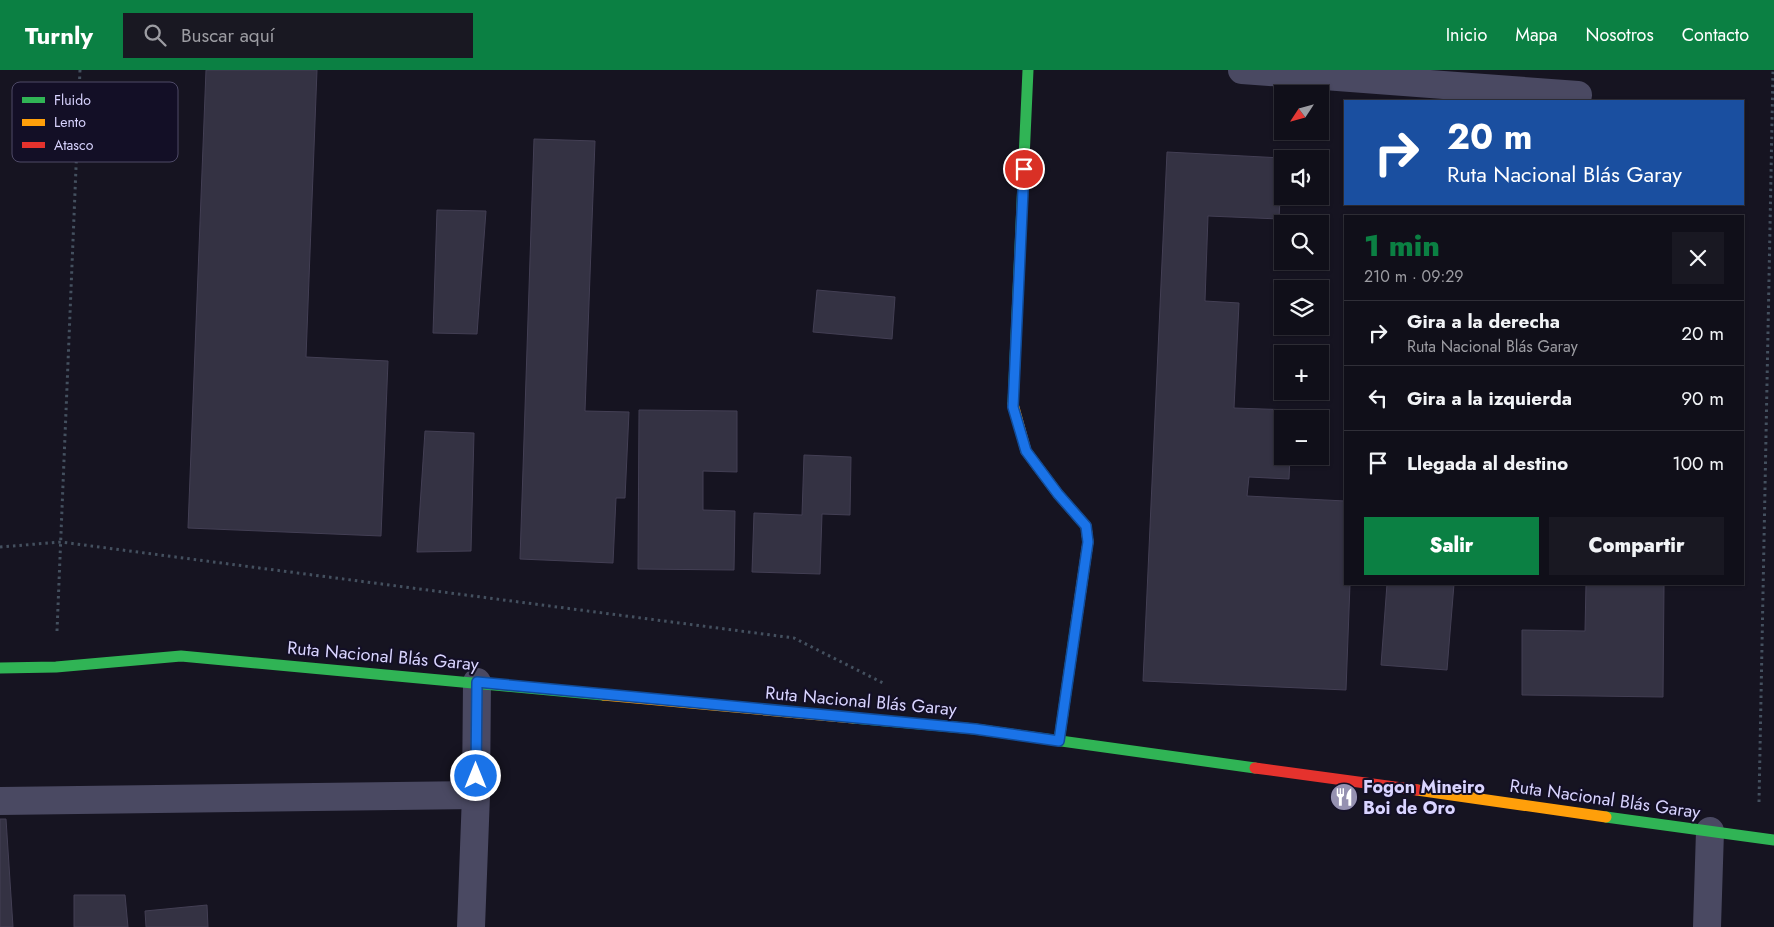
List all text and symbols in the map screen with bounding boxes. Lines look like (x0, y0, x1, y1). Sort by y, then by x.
search box (123, 13, 473, 58)
text: Turnly (25, 18, 93, 53)
icon: search (141, 21, 169, 49)
text: Buscar aquí (181, 22, 275, 49)
text: Inicio (1446, 22, 1487, 48)
text: Mapa (1515, 22, 1557, 48)
text: Nosotros (1585, 22, 1654, 48)
text: Contacto (1682, 22, 1749, 48)
legend (12, 82, 178, 162)
north arrow (1274, 85, 1329, 140)
map controls (1274, 85, 1329, 465)
text: Fluido (54, 90, 91, 110)
text: Lento (54, 112, 86, 132)
text: 20 m (1447, 112, 1532, 162)
icon: right (1364, 120, 1429, 185)
text: Atasco (54, 135, 94, 155)
pin (1003, 148, 1045, 190)
button: sound (1274, 150, 1329, 205)
icon: arrive (1010, 155, 1038, 183)
text: Ruta Nacional Blás Garay (1447, 158, 1682, 190)
button: search (1274, 215, 1329, 270)
text: 1 min (1364, 224, 1440, 267)
button: close (1672, 232, 1724, 284)
text: 210 m · 09:29 (1364, 265, 1464, 288)
button: layers (1274, 280, 1329, 335)
text: Gira a la derecha (1407, 308, 1560, 335)
icon: right (1364, 319, 1392, 347)
text: 20 m (1681, 320, 1724, 347)
text: Ruta Nacional Blás Garay (1407, 335, 1578, 358)
button: + (1274, 345, 1329, 400)
icon: left (1364, 384, 1392, 412)
text: Gira a la izquierda (1407, 385, 1572, 412)
text: 90 m (1681, 385, 1724, 412)
button: − (1274, 410, 1329, 465)
icon: arrive (1364, 449, 1392, 477)
text: Llegada al destino (1407, 450, 1568, 477)
text: 100 m (1672, 450, 1724, 477)
button: Salir (1364, 517, 1539, 575)
button: Compartir (1549, 517, 1724, 575)
street label: Ruta Nacional Blás Garay (286, 635, 480, 677)
street label: Ruta Nacional Blás Garay (764, 680, 958, 722)
position arrow (449, 749, 501, 801)
street label: Ruta Nacional Blás Garay (1508, 773, 1702, 825)
place label: Fogon Mineiro Boi de Oro (1363, 774, 1485, 821)
restaurant icon: Fogon Mineiro Boi de Oro (1329, 782, 1359, 812)

